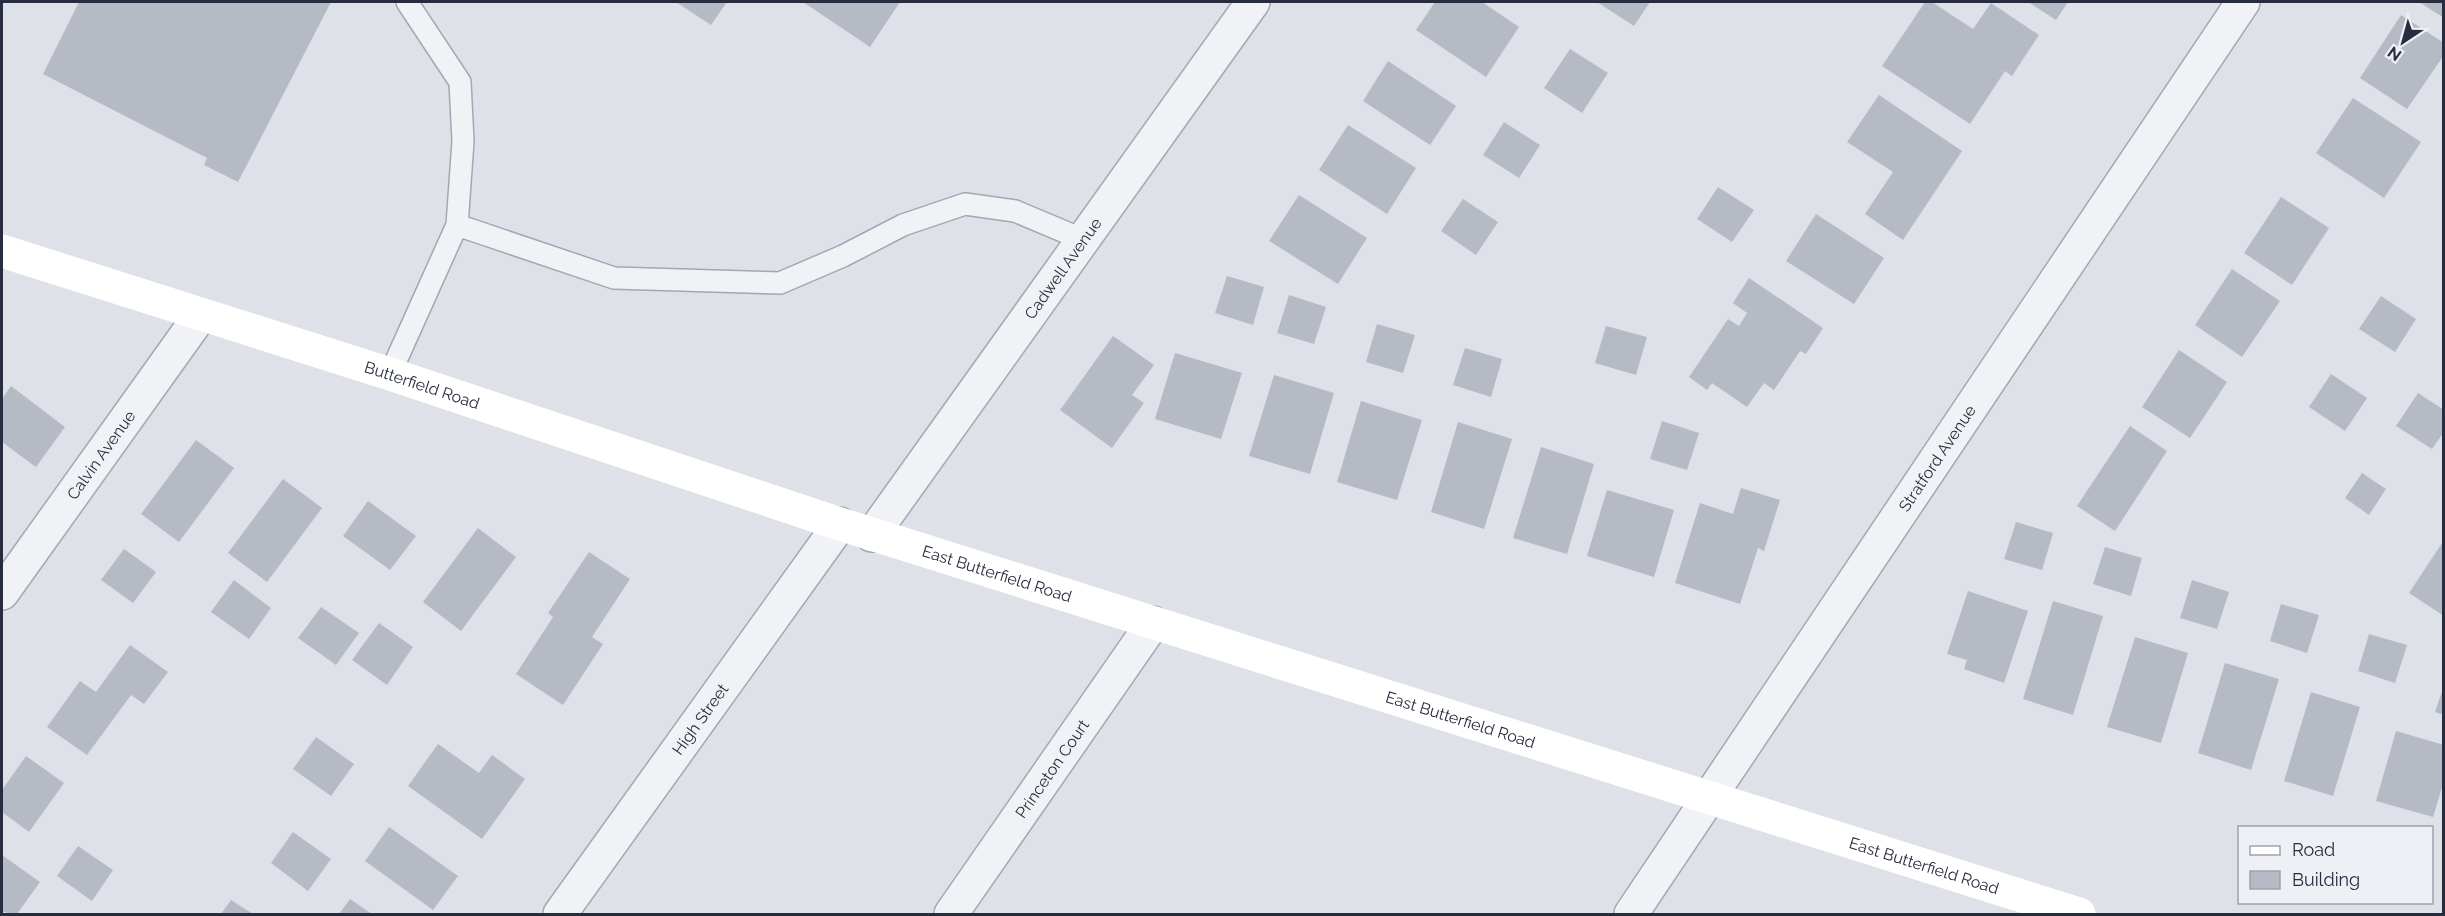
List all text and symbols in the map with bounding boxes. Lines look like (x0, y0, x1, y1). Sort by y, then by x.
north arrow (2373, 12, 2433, 72)
text: N (2384, 42, 2405, 65)
street label: Cadwell Avenue (1020, 214, 1105, 322)
street label: Butterfield Road (362, 357, 482, 413)
street label: Stratford Avenue (1894, 401, 1979, 515)
street label: Calvin Avenue (63, 406, 139, 503)
street label: East Butterfield Road (920, 541, 1074, 606)
street label: High Street (668, 679, 732, 758)
street label: East Butterfield Road (1383, 687, 1538, 752)
street label: Princeton Court (1011, 715, 1093, 822)
legend (2238, 826, 2433, 904)
street label: East Butterfield Road (1847, 833, 2001, 898)
text: Road (2292, 839, 2335, 860)
text: Building (2292, 869, 2360, 890)

